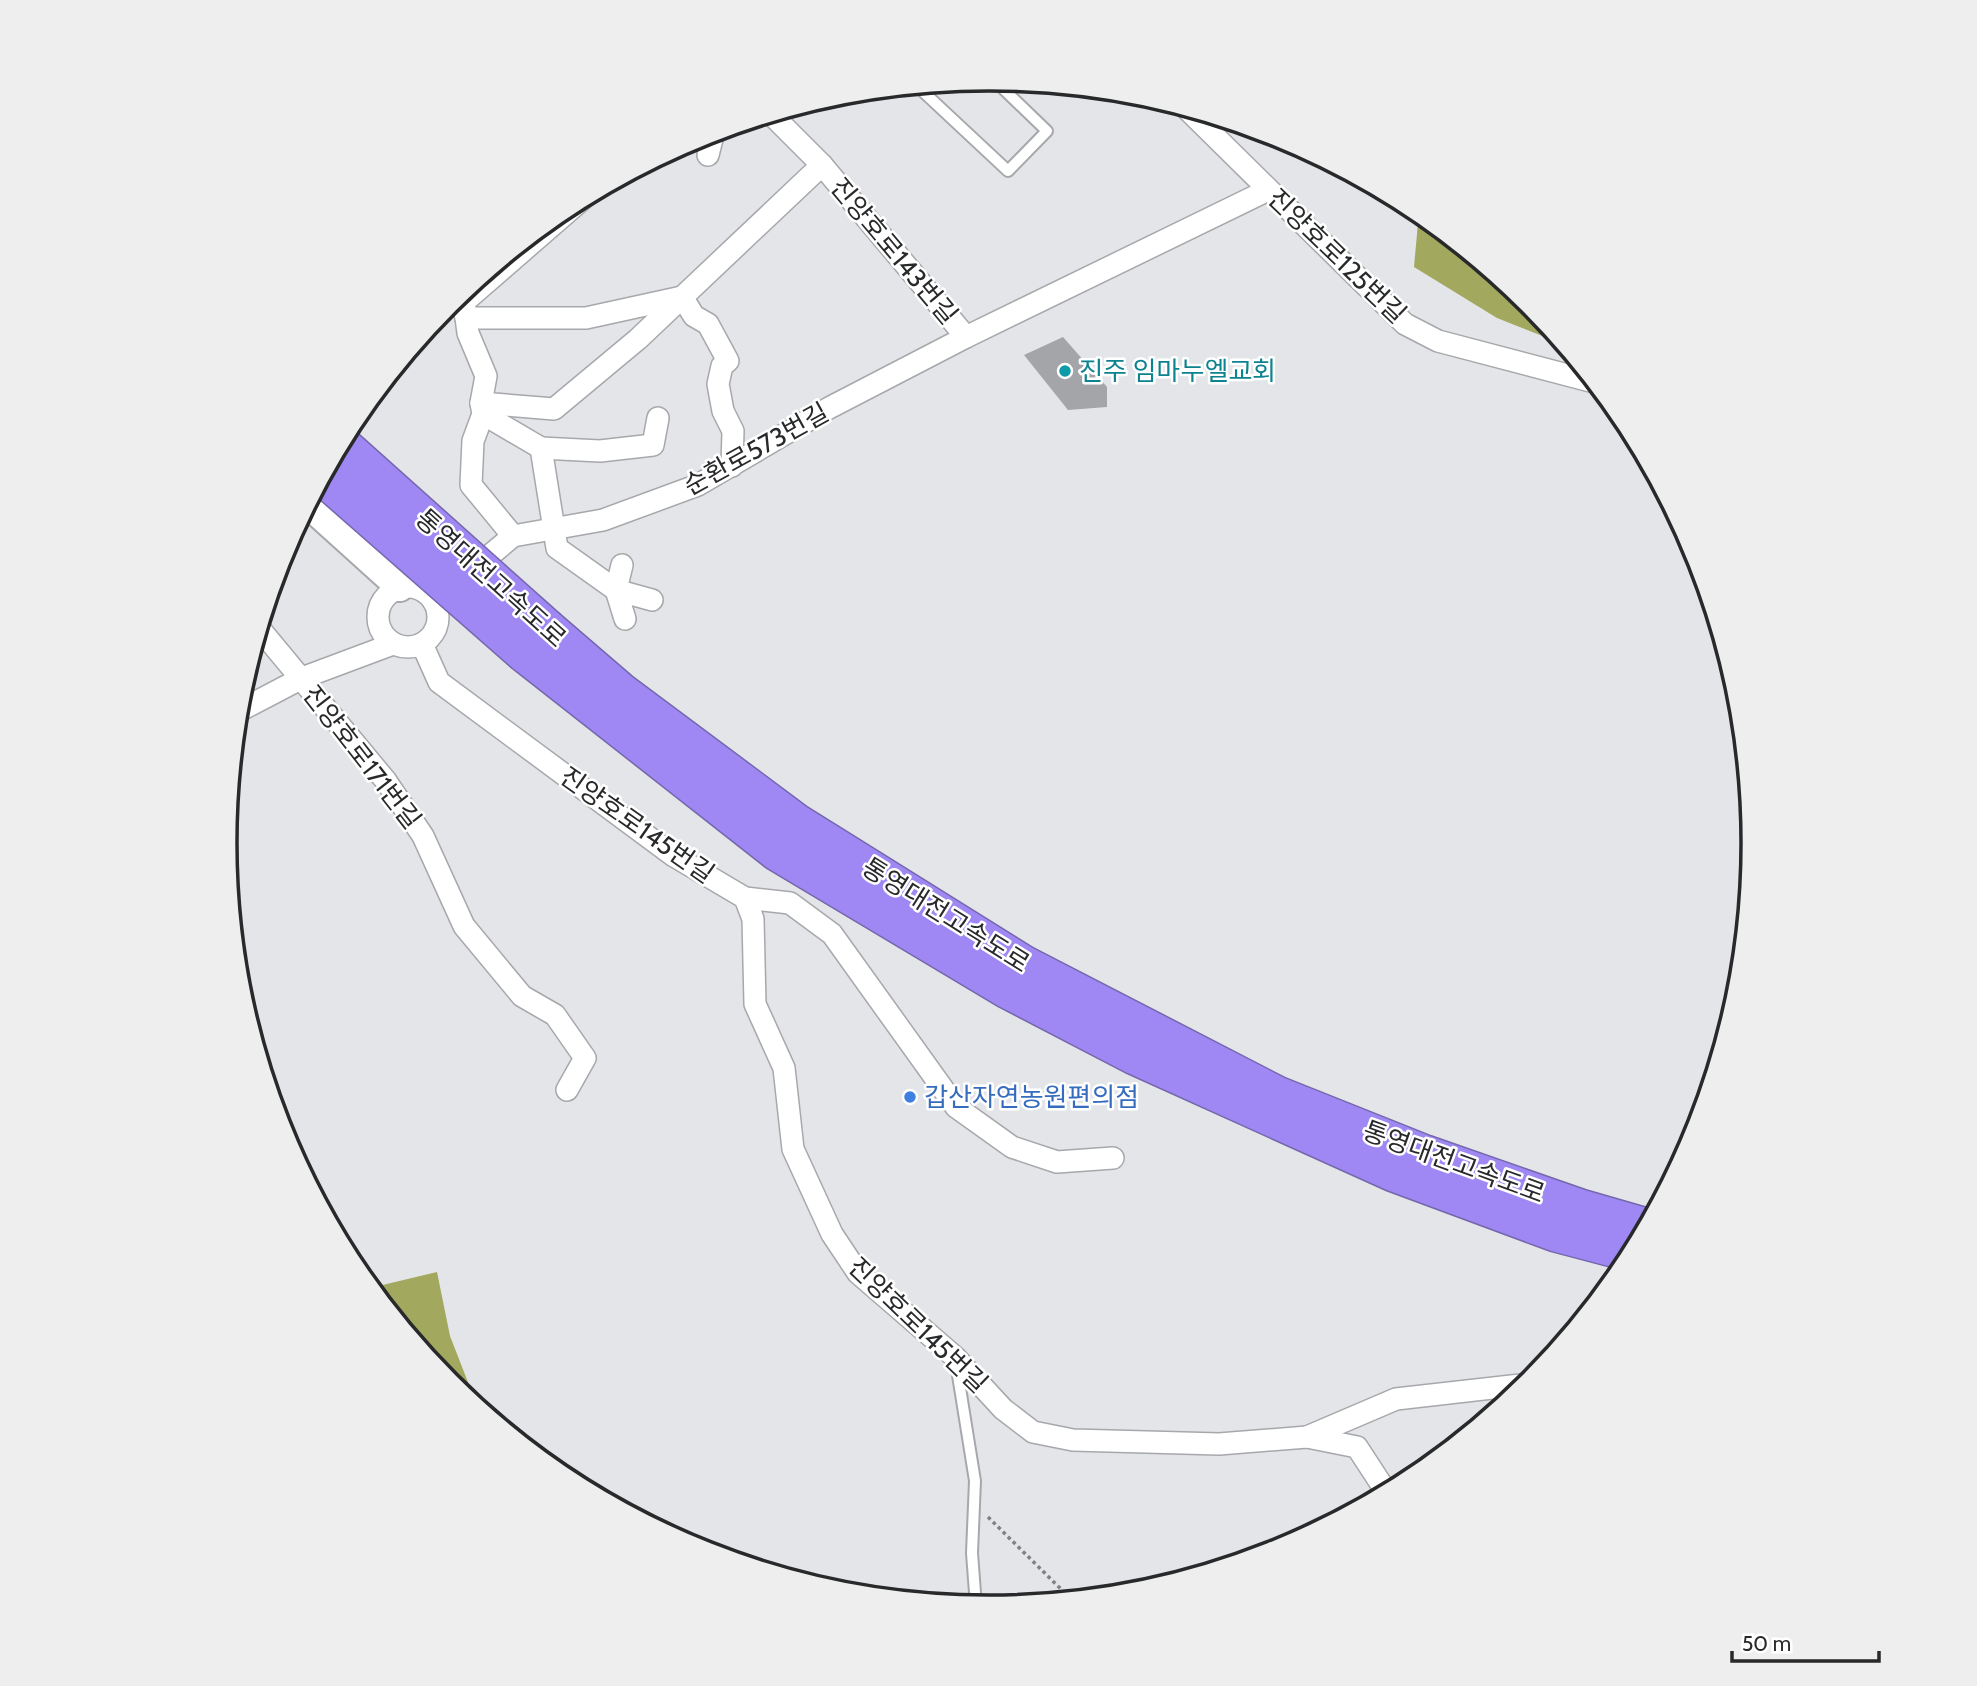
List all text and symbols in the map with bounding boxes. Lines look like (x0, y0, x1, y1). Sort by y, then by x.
street label: 진양호로143번길 (824, 171, 964, 331)
street label: 진양호로125번길 (1261, 182, 1413, 330)
place label: 진주 임마누엘교회 (1079, 355, 1276, 387)
marker: 진주 임마누엘교회 (1057, 363, 1073, 379)
street label: 순환로573번길 (678, 396, 834, 502)
street label: 통영대전고속도로 (409, 502, 573, 654)
street label: 진양호로171번길 (296, 679, 428, 835)
street label: 진양호로145번길 (554, 760, 720, 890)
street label: 통영대전고속도로 (856, 851, 1036, 979)
place label: 갑산자연농원편의점 (924, 1081, 1139, 1113)
marker: 갑산자연농원편의점 (902, 1089, 918, 1105)
street label: 통영대전고속도로 (1359, 1114, 1549, 1210)
street label: 진양호로145번길 (842, 1251, 994, 1399)
scale bar (1732, 1620, 1879, 1664)
text: 50 m (1742, 1631, 1791, 1656)

